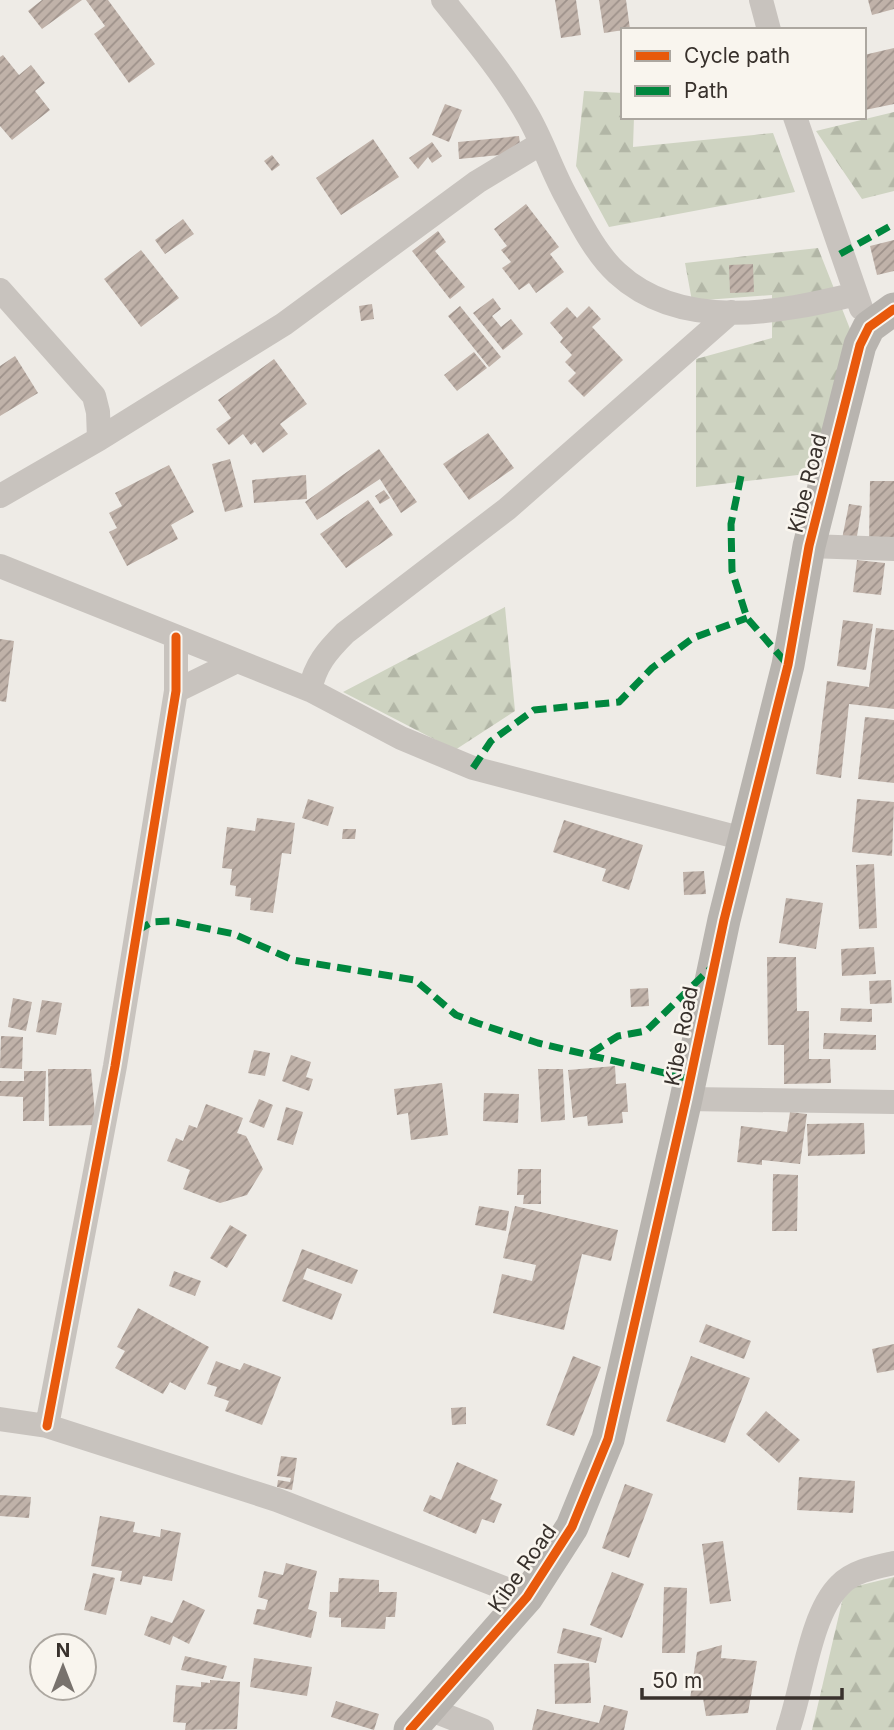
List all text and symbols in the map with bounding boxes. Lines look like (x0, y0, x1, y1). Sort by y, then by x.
legend (621, 28, 866, 119)
text: Cycle path (684, 43, 790, 68)
text: Path (684, 78, 729, 103)
street label: Kibe Road (783, 431, 831, 535)
street label: Kibe Road (659, 984, 703, 1088)
street label: Kibe Road (483, 1519, 561, 1617)
north arrow (28, 1632, 98, 1702)
text: N (56, 1639, 70, 1662)
scale bar (642, 1656, 842, 1700)
text: 50 m (652, 1668, 702, 1693)

